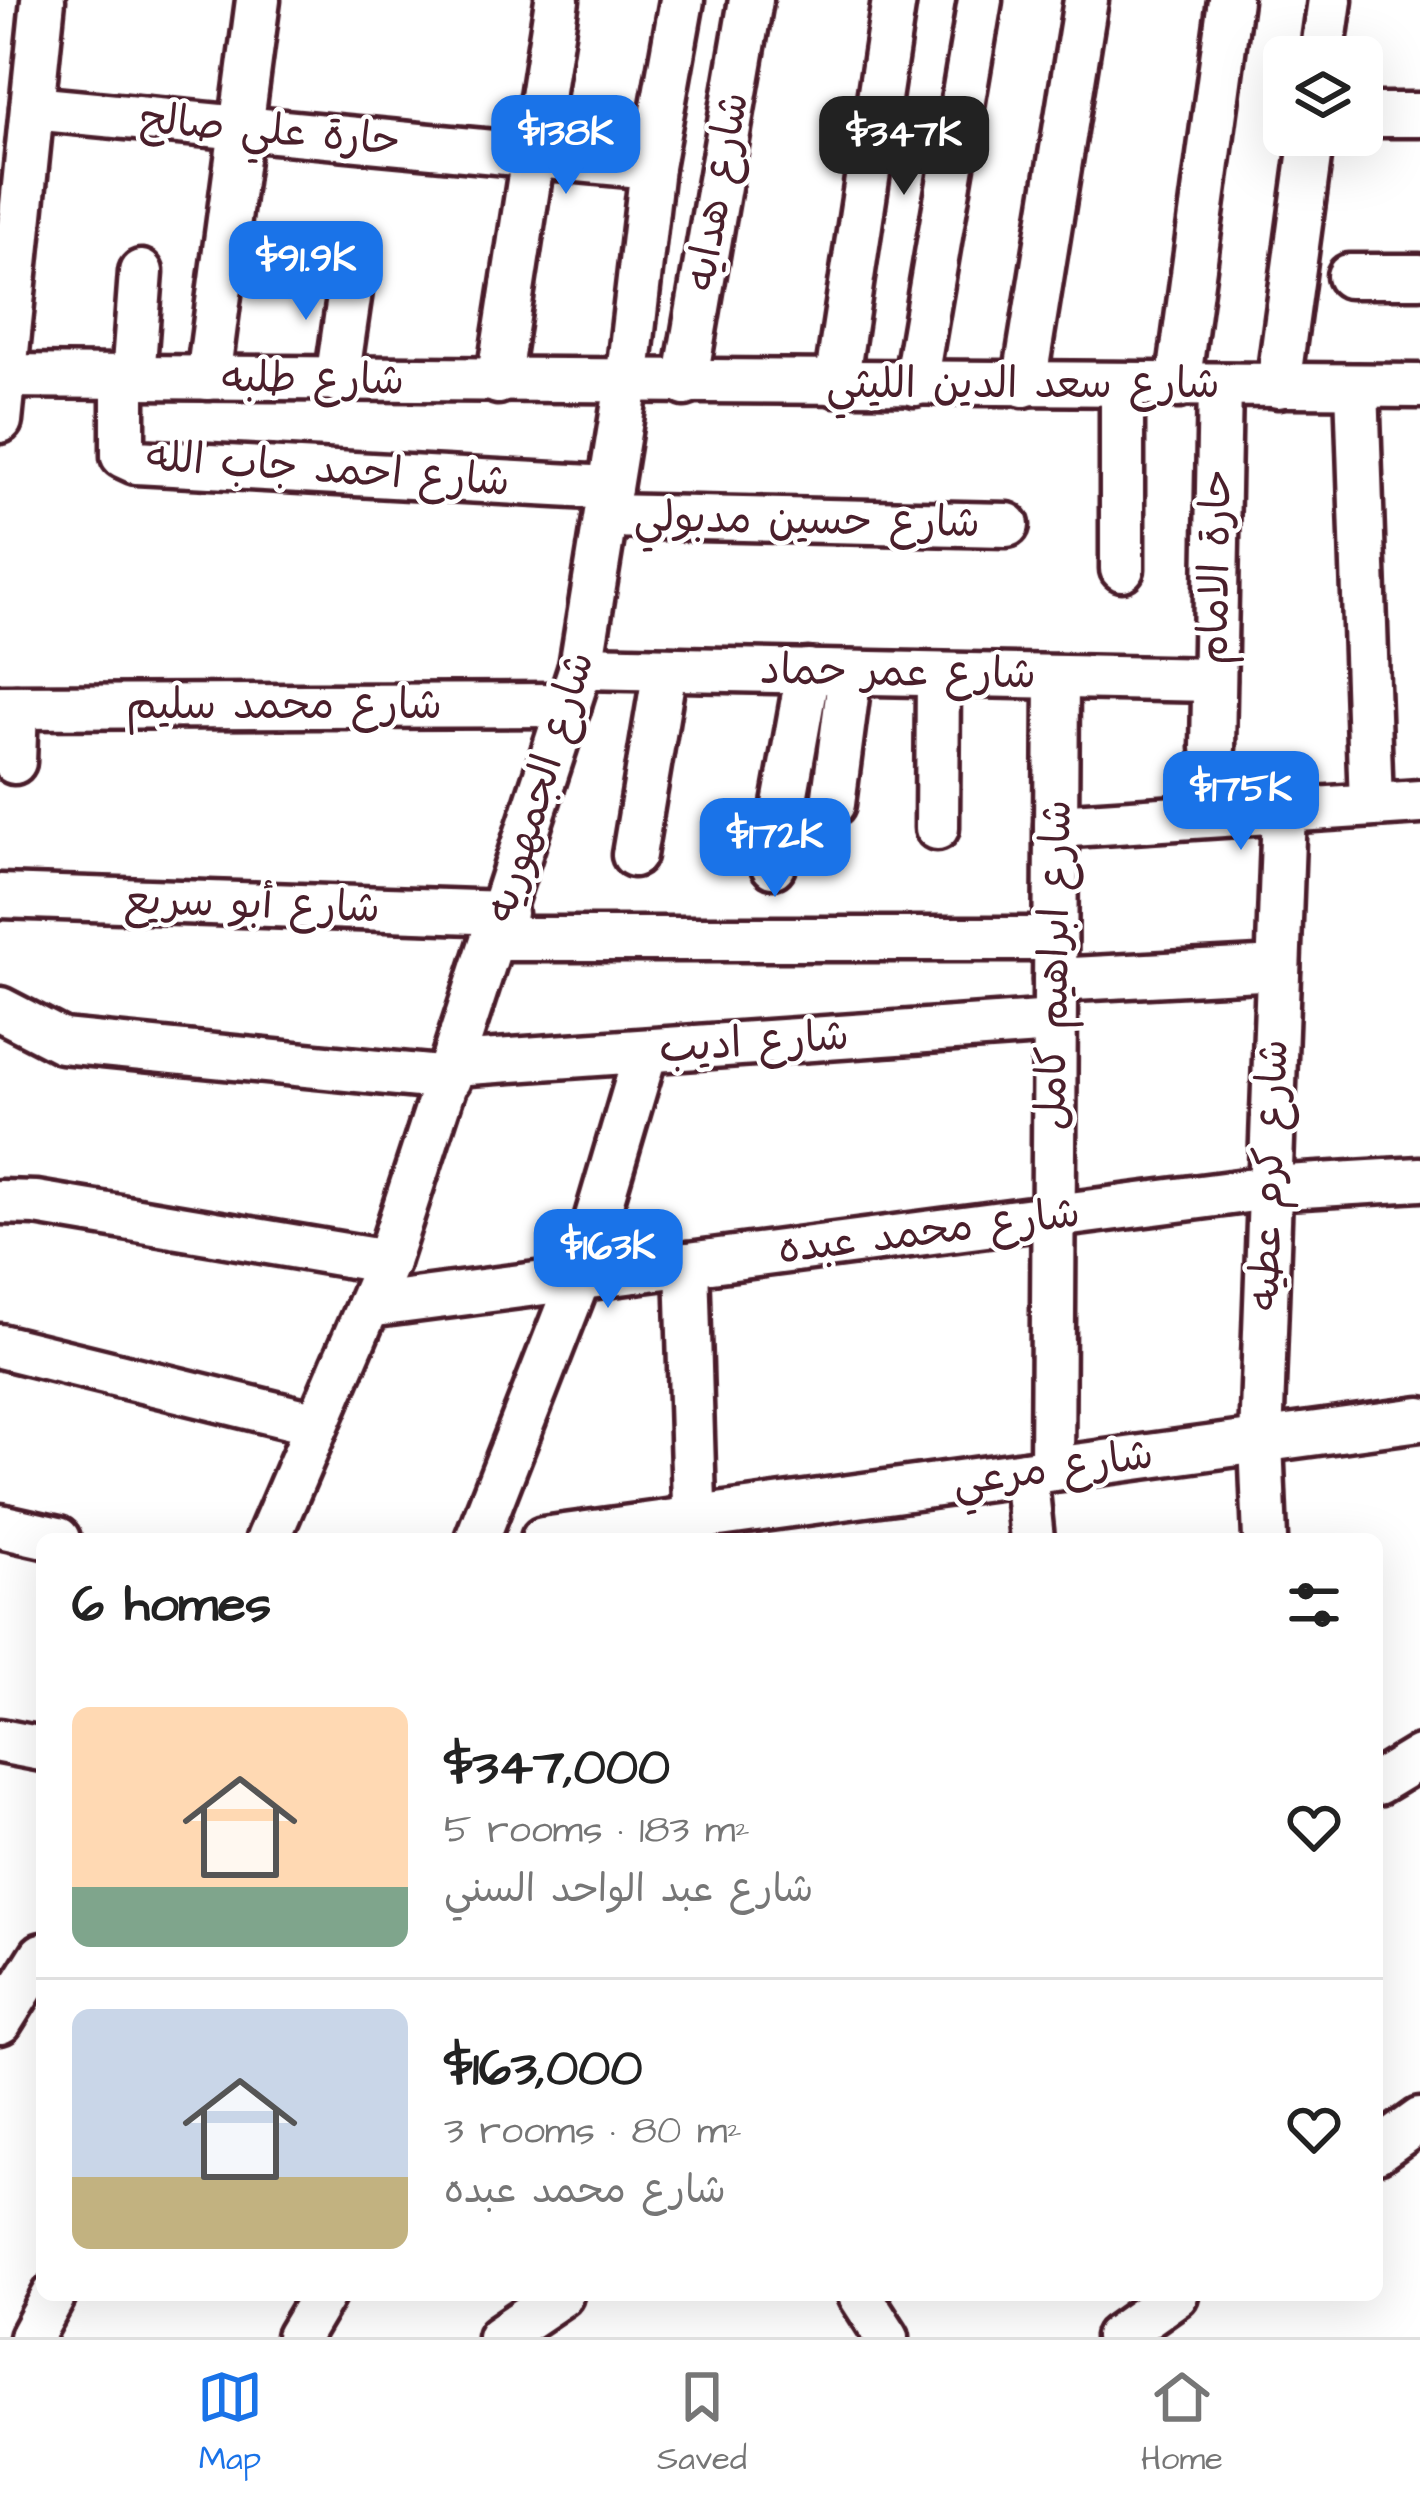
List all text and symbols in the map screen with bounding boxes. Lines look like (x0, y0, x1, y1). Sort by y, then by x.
map controls (1263, 36, 1383, 156)
button: layers (1263, 36, 1383, 156)
street label: شارع هدايه (672, 88, 764, 296)
street label: حارة علي صالح (137, 91, 403, 176)
pin: $138K (482, 95, 650, 197)
pin: $347K (820, 96, 988, 198)
text: $138K (518, 107, 614, 161)
text: $347K (846, 108, 962, 162)
pin: $91.9K (208, 221, 404, 323)
text: $91.9K (256, 233, 356, 287)
street label: شارع طلبه (221, 349, 405, 411)
street label: شارع سعد الدين الليثي (826, 356, 1220, 419)
street label: شارع احمد جاب الله (144, 428, 512, 512)
street label: حارة الامام (1185, 469, 1247, 665)
street label: شارع حسين مدبولي (633, 489, 980, 558)
street label: شارع عمر حماد (760, 642, 1036, 704)
street label: شارع الجمهوريه (472, 645, 610, 929)
street label: شارع محمد سليم (126, 677, 442, 735)
pin: $175K (1157, 751, 1325, 853)
text: $175K (1190, 763, 1292, 817)
pin: $172K (691, 798, 859, 900)
street label: شارع ابراهيم كامل (1023, 799, 1087, 1131)
text: $172K (727, 810, 823, 864)
street label: شارع أبو سريع (123, 872, 381, 938)
street label: شارع اديب (657, 1007, 851, 1079)
street label: شارع كرم عطيه (1236, 1038, 1304, 1312)
street label: شارع محمد عبده (775, 1185, 1083, 1279)
pin: $163K (524, 1209, 692, 1311)
text: $163K (561, 1221, 655, 1275)
street label: شارع مرعي (949, 1426, 1158, 1517)
text: 6 homes (72, 1570, 271, 1641)
icon: filters (1281, 1572, 1347, 1638)
text: $347,000 (444, 1733, 670, 1804)
icon: home (168, 1755, 312, 1899)
icon: heart (1281, 1794, 1347, 1860)
text: 5 rooms · 183 m² (444, 1804, 750, 1858)
text: شارع عبد الواحد السني (444, 1863, 813, 1917)
text: $163,000 (444, 2034, 642, 2105)
icon: home (168, 2057, 312, 2201)
icon: heart (1281, 2096, 1347, 2162)
text: 3 rooms · 80 m² (444, 2105, 742, 2159)
text: شارع محمد عبده (444, 2164, 726, 2218)
tab: Map (197, 2364, 263, 2482)
tab: Saved (657, 2364, 747, 2482)
tab: Home (1141, 2364, 1223, 2482)

